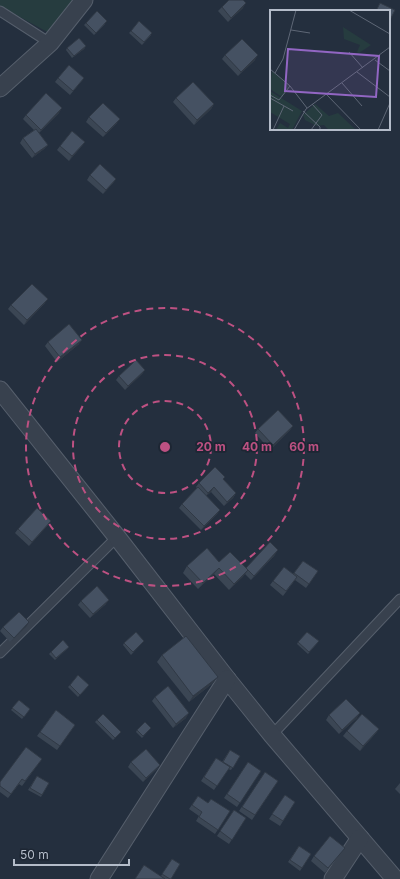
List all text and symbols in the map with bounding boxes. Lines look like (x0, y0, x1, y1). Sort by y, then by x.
inset map (270, 10, 390, 130)
text: 20 m (196, 439, 226, 454)
text: 40 m (242, 439, 272, 454)
text: 60 m (289, 439, 319, 454)
centre of rings (158, 440, 172, 454)
scale bar (14, 841, 129, 867)
text: 50 m (20, 847, 49, 862)

